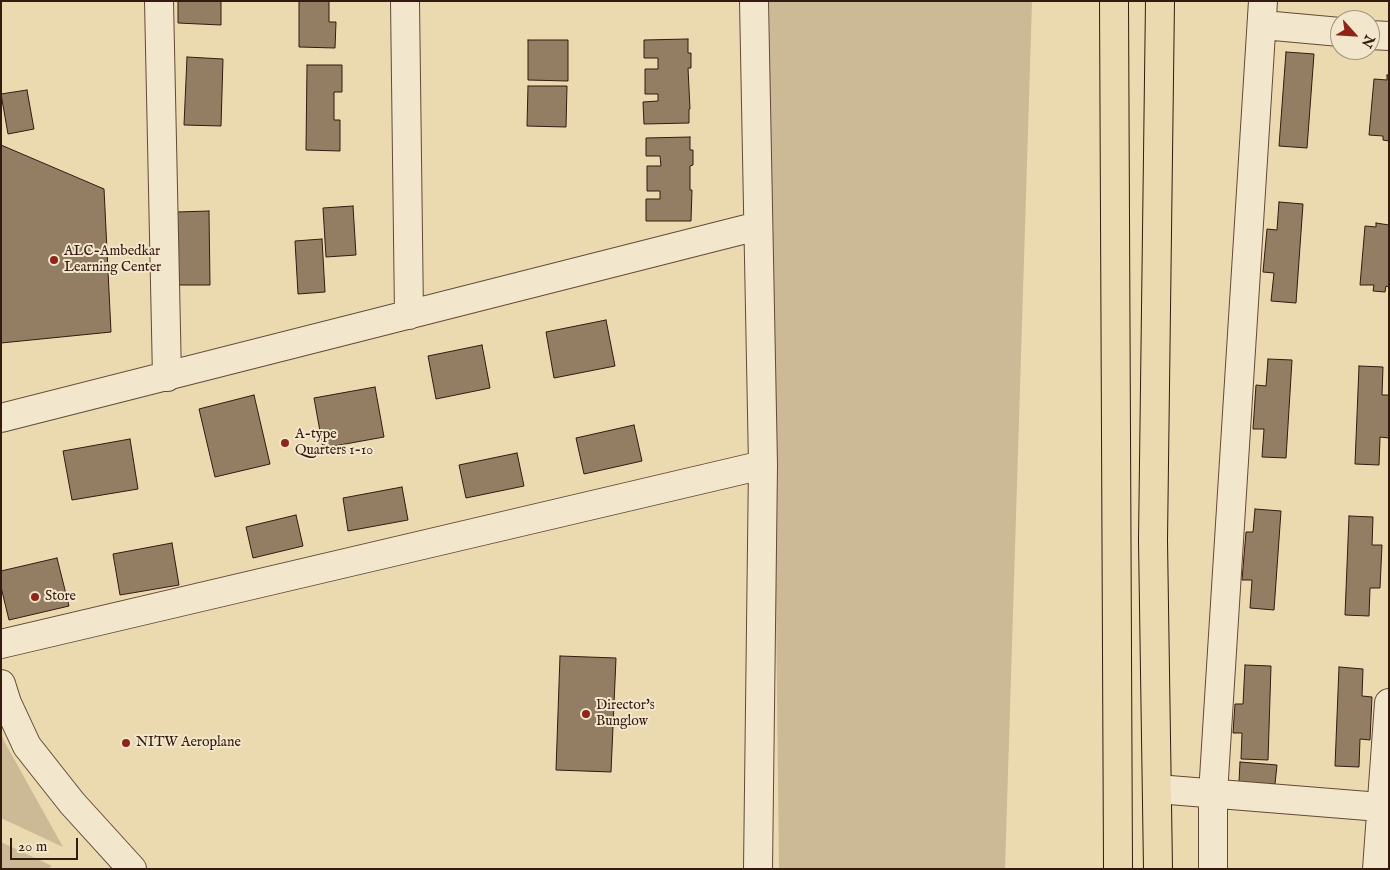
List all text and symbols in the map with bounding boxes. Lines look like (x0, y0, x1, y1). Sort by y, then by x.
north arrow (1330, 10, 1380, 60)
text: N (1357, 32, 1378, 51)
place label: ALC-Ambedkar Learning Center (64, 244, 161, 276)
marker: ALC-Ambedkar Learning Center (48, 254, 60, 266)
place label: A-type Quarters 1-10 (295, 427, 373, 460)
marker: A-type Quarters 1-10 (279, 437, 291, 449)
place label: Store (45, 589, 76, 605)
marker: Store (29, 591, 41, 603)
place label: Director's Bunglow (596, 698, 655, 730)
marker: Director's Bunglow (580, 708, 592, 720)
place label: NITW Aeroplane (136, 735, 241, 751)
marker: NITW Aeroplane (120, 737, 132, 749)
scale bar (12, 828, 80, 860)
text: 20 m (18, 837, 47, 856)

